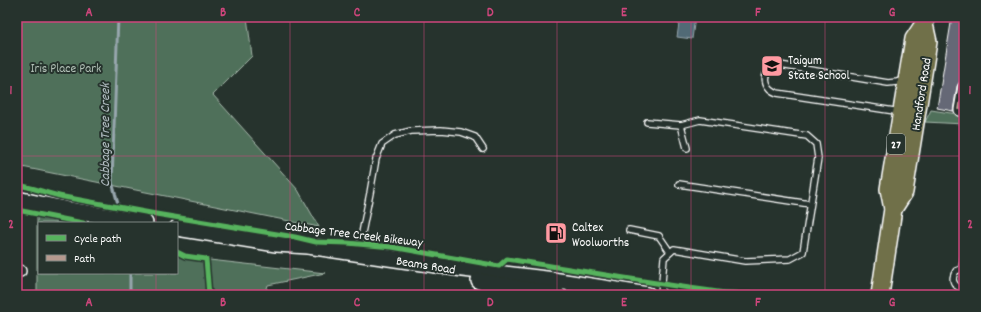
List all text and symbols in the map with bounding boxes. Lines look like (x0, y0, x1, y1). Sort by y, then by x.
text: A (85, 4, 93, 23)
text: B (220, 4, 226, 23)
text: C (354, 4, 361, 23)
text: D (487, 4, 494, 23)
text: E (621, 4, 628, 23)
text: F (755, 4, 761, 23)
text: G (889, 4, 896, 23)
place label: Taigum State School (788, 52, 850, 86)
school or university icon: Taigum State School (759, 53, 785, 79)
street label: Handford Road (907, 57, 938, 132)
park label: Iris Place Park (31, 60, 101, 79)
text: 1 (10, 82, 13, 101)
water label: Cabbage Tree Creek (96, 82, 116, 187)
text: 1 (969, 82, 972, 101)
road number: 27 (887, 134, 905, 154)
text: 2 (8, 216, 14, 235)
text: 2 (967, 216, 973, 235)
street label: Cabbage Tree Creek Bikeway (284, 218, 425, 253)
place label: Caltex Woolworths (572, 219, 629, 253)
fuel station icon: Caltex Woolworths (543, 220, 569, 246)
legend (38, 222, 178, 274)
text: Cycle path (74, 231, 122, 248)
text: Path (74, 251, 95, 268)
street label: Beams Road (395, 252, 457, 281)
text: A (85, 294, 93, 312)
text: B (220, 294, 226, 312)
text: C (354, 294, 361, 312)
text: D (487, 294, 494, 312)
text: E (621, 294, 628, 312)
text: F (755, 294, 761, 312)
text: G (889, 294, 896, 312)

